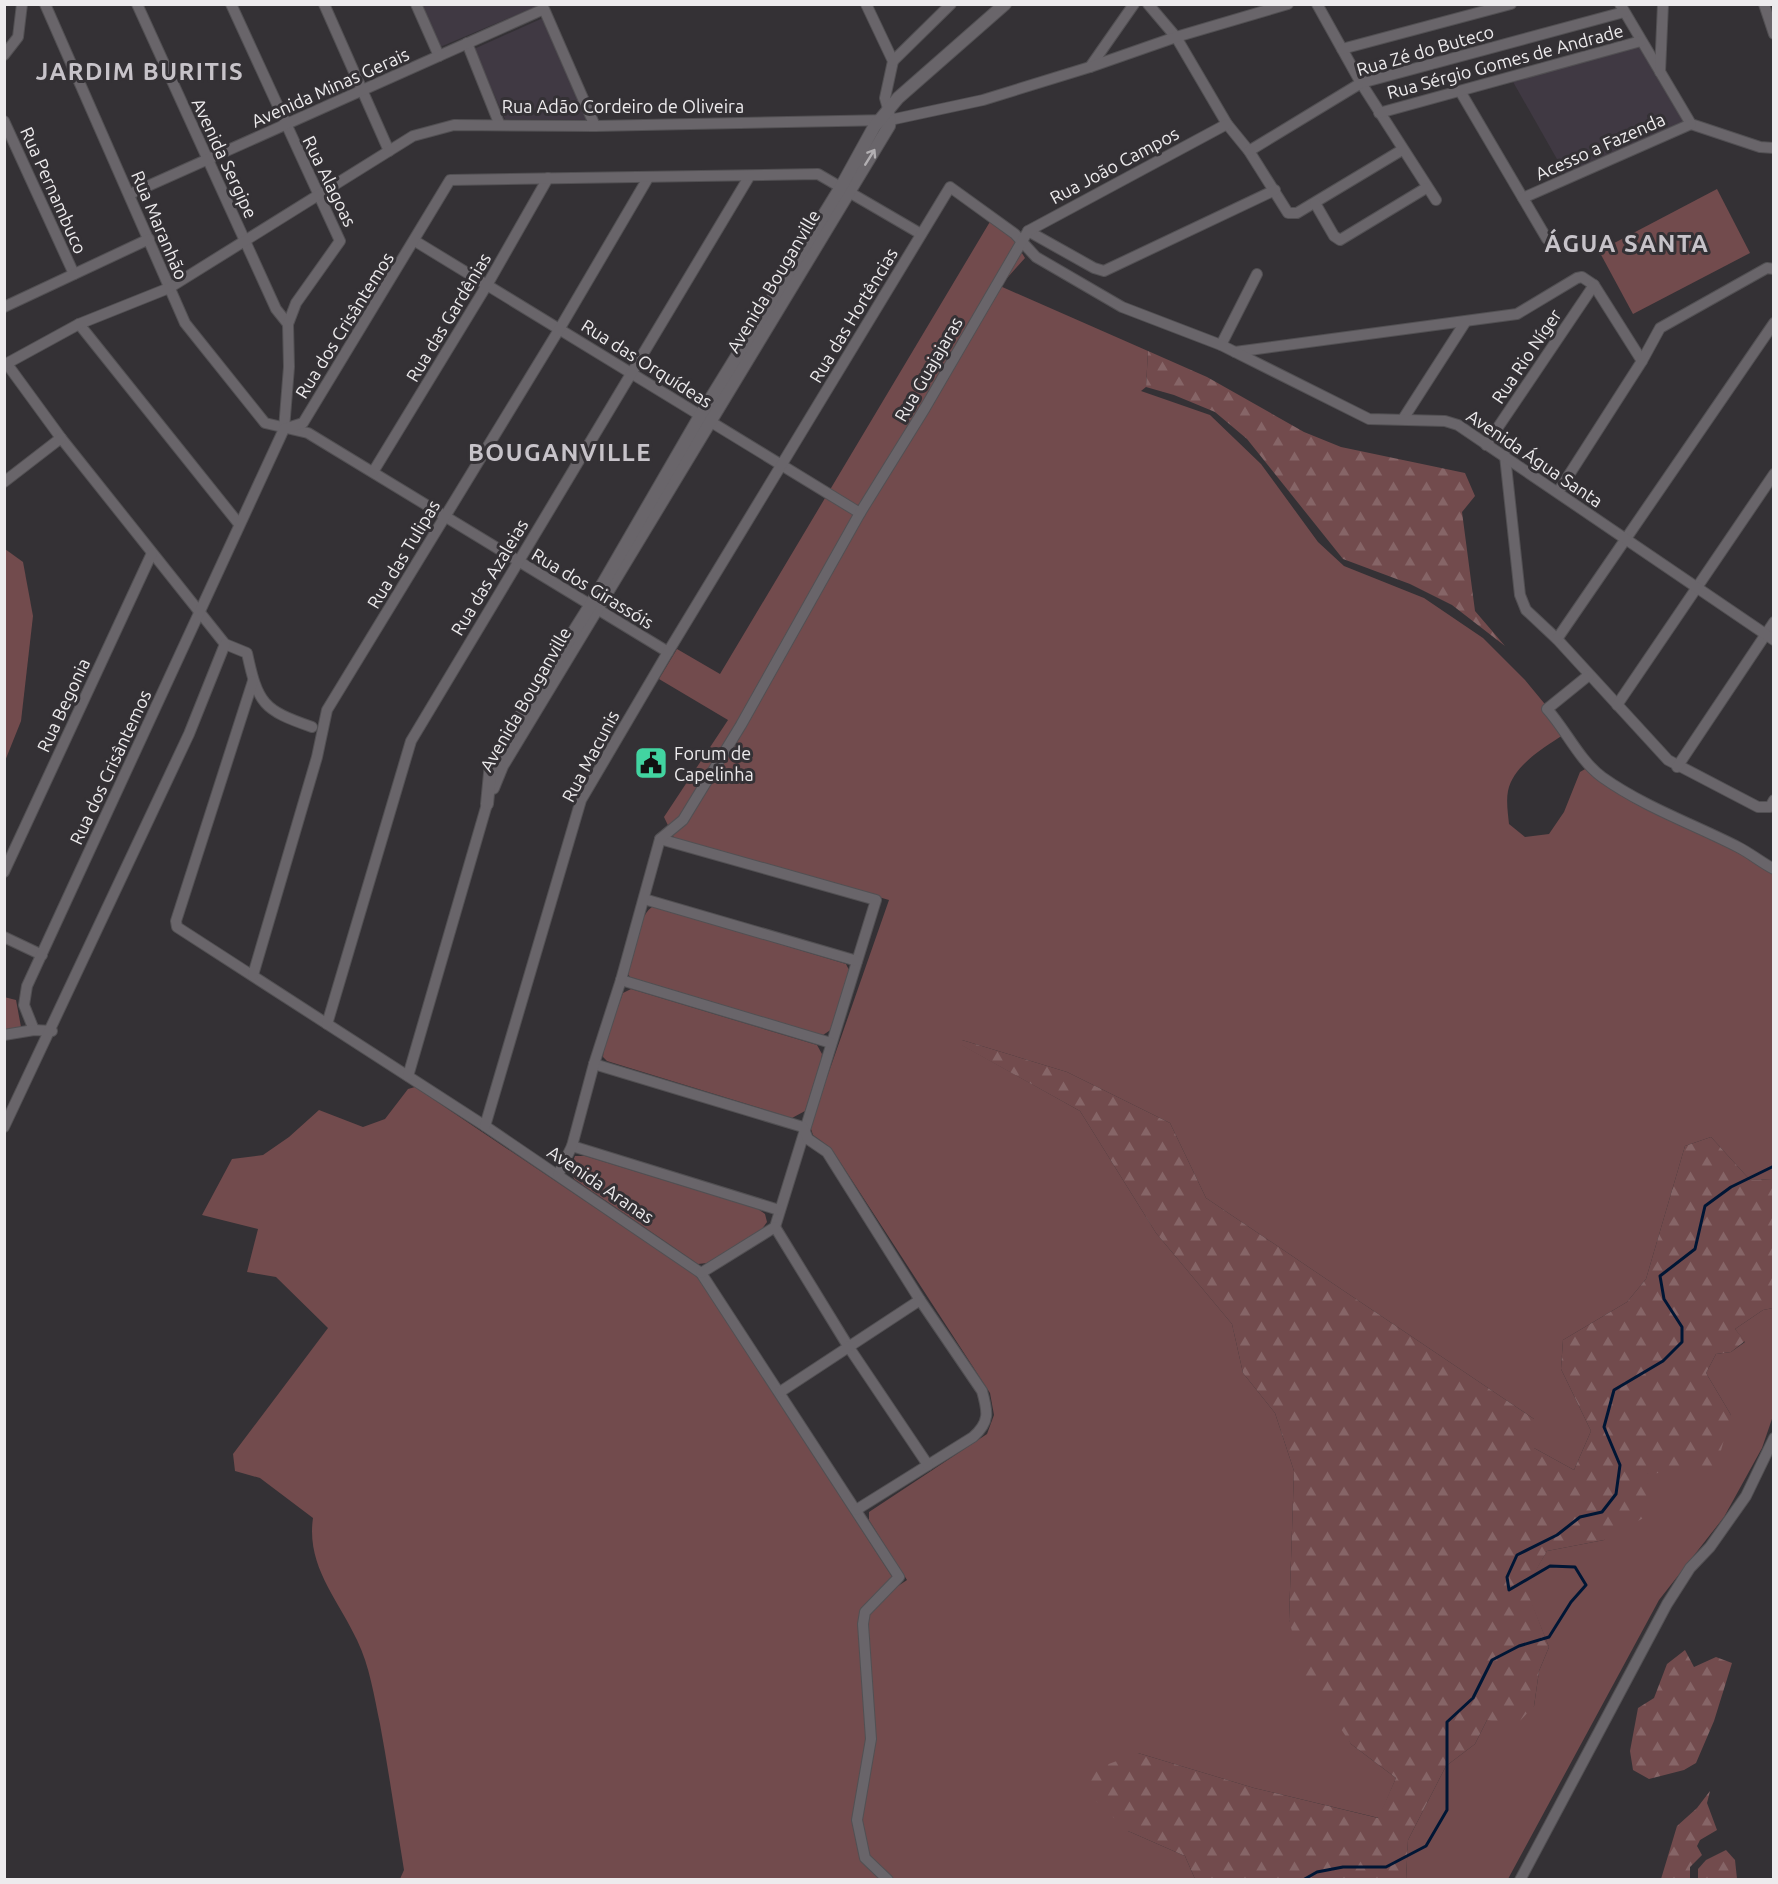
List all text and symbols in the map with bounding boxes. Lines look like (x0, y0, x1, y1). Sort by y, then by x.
street label: Rua Sérgio Gomes de Andrade (1385, 20, 1625, 102)
street label: Rua Zé do Buteco (1354, 21, 1496, 79)
street label: Avenida Minas Gerais (248, 43, 412, 131)
district label: JARDIM BURITIS (36, 58, 244, 85)
street label: Avenida Sergipe (188, 95, 262, 221)
street label: Rua Adão Cordeiro de Oliveira (502, 96, 744, 116)
street label: Acesso a Fazenda (1532, 108, 1668, 184)
street label: Rua Pernambuco (17, 123, 91, 257)
street label: Rua João Campos (1046, 123, 1182, 207)
street label: Rua Alagoas (299, 132, 361, 230)
one-way arrow (864, 149, 876, 166)
street label: Rua Maranhão (128, 168, 192, 282)
street label: Avenida Bouganville (722, 206, 824, 356)
district label: ÁGUA SANTA (1545, 228, 1709, 257)
street label: Rua das Hortências (805, 244, 901, 386)
street label: Rua dos Crisântemos (291, 248, 397, 402)
street label: Rua das Gardênias (402, 249, 494, 385)
street label: Rua Rio Níger (1487, 305, 1565, 407)
street label: Rua Guajajaras (890, 313, 966, 425)
street label: Rua das Orquídeas (578, 315, 716, 411)
street label: Avenida Água Santa (1463, 404, 1607, 511)
district label: BOUGANVILLE (468, 439, 652, 466)
street label: Rua das Tulipas (363, 496, 443, 612)
street label: Rua das Azaleias (446, 515, 532, 639)
street label: Rua dos Girassóis (528, 544, 658, 632)
street label: Avenida Bouganville (476, 623, 574, 775)
street label: Rua Begonia (33, 655, 93, 755)
street label: Rua dos Crisântemos (65, 686, 155, 847)
street label: Rua Macunis (557, 707, 623, 805)
place label: Forum de Capelinha (674, 743, 754, 784)
public building icon: Forum de Capelinha (633, 745, 669, 781)
street label: Avenida Aranas (544, 1141, 658, 1227)

